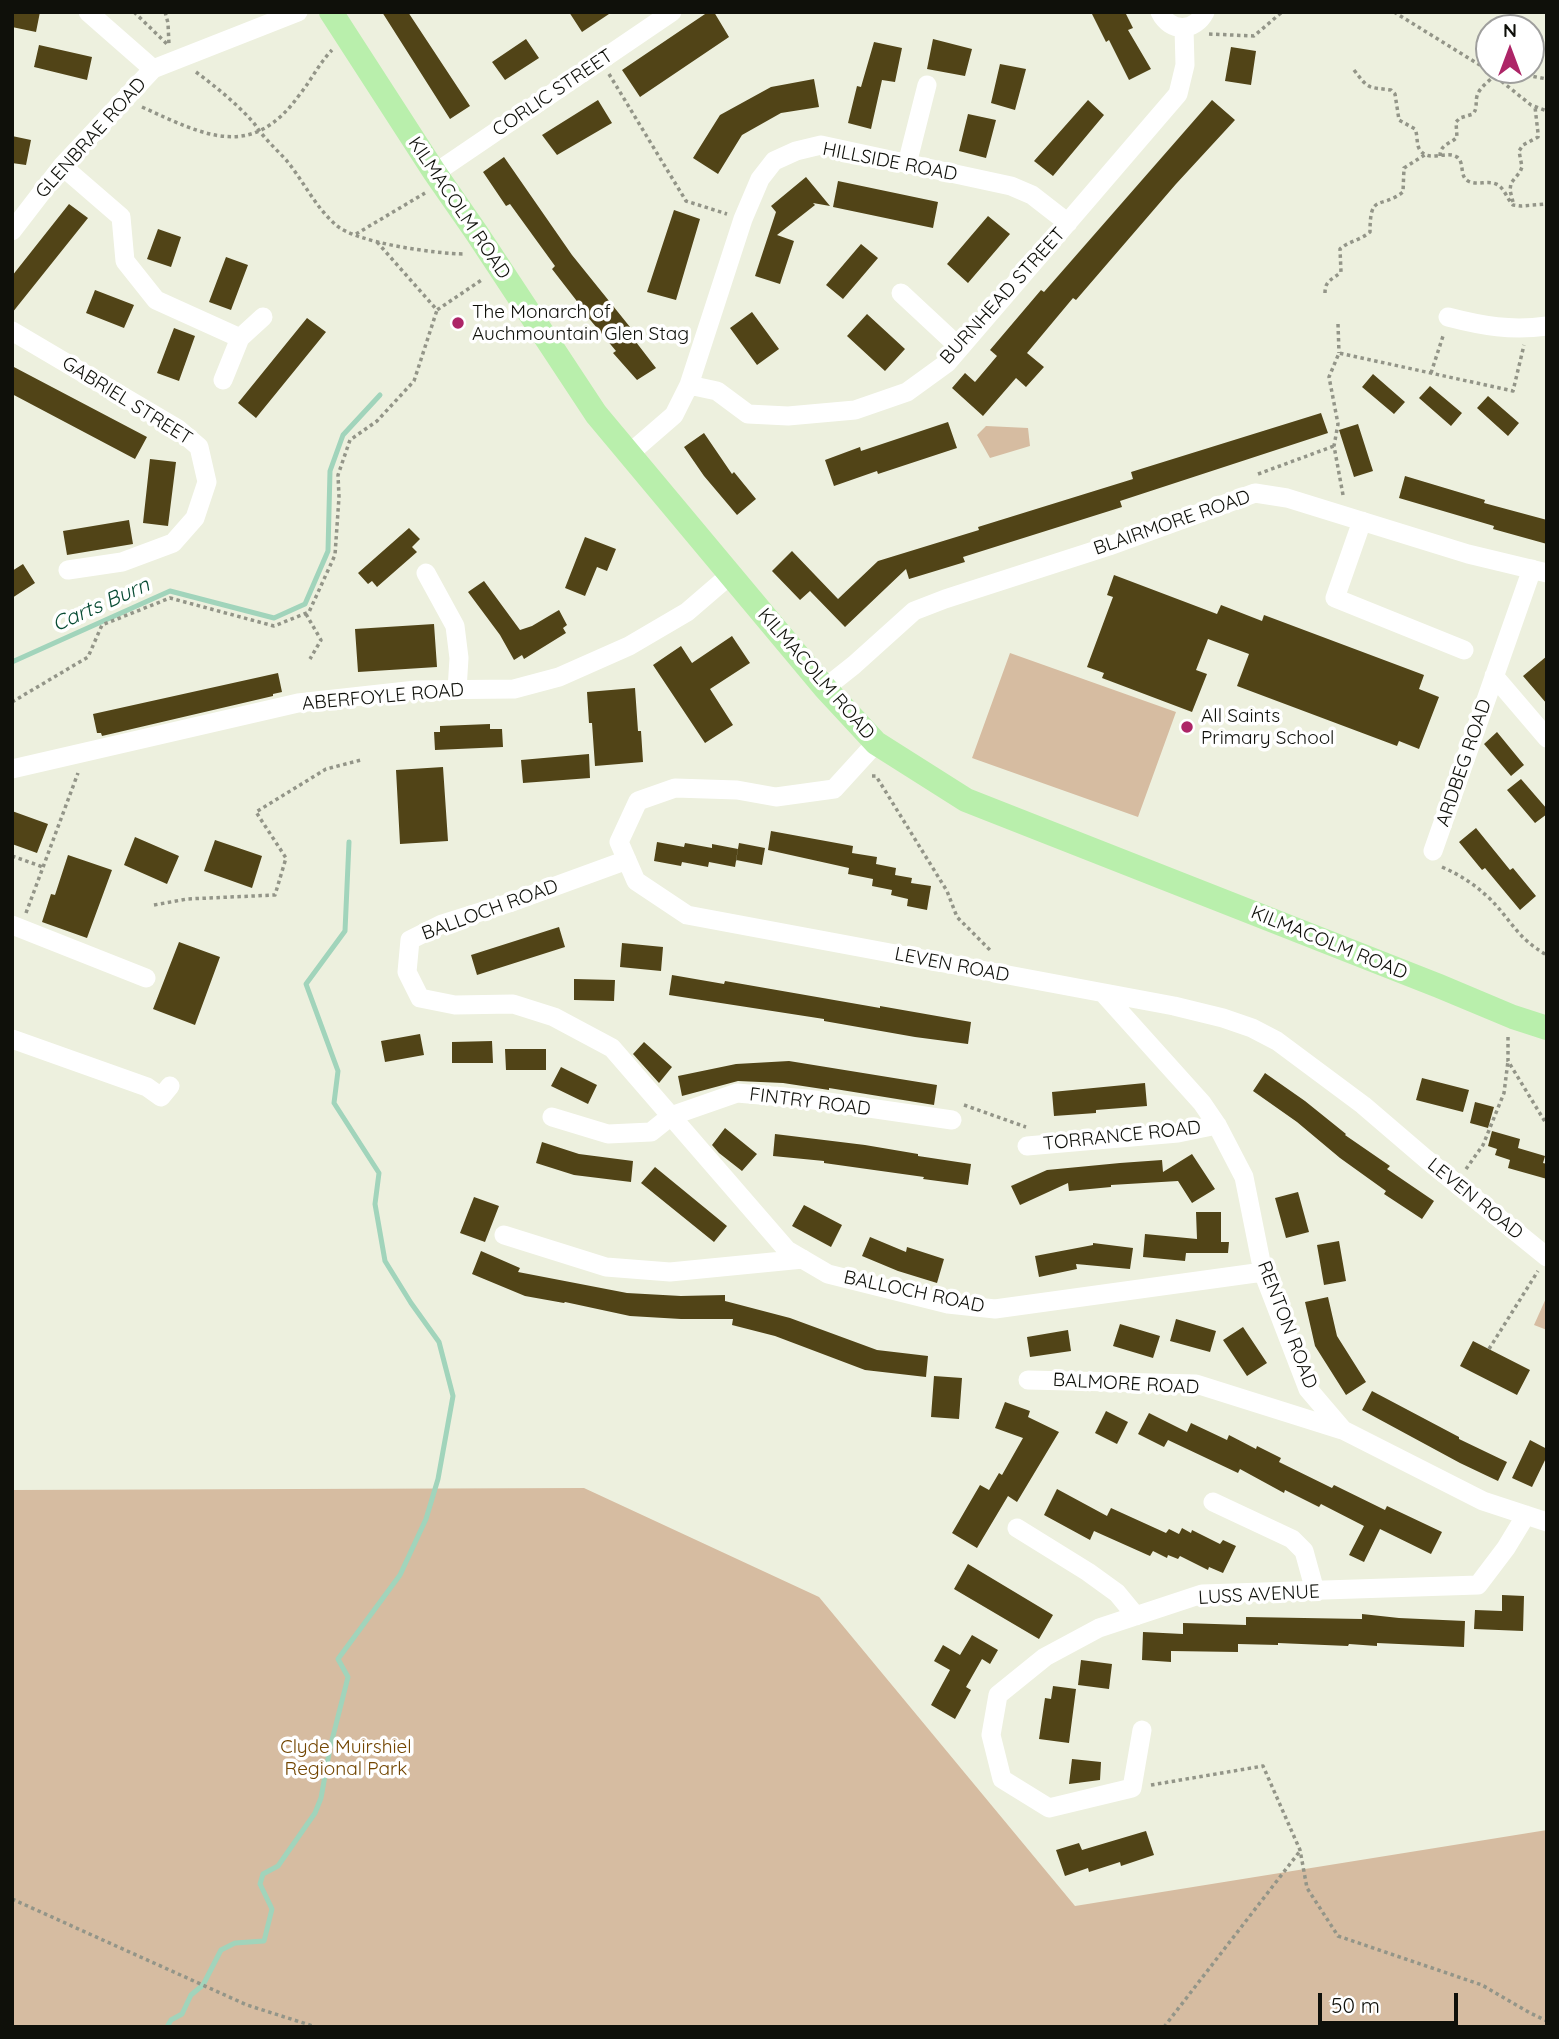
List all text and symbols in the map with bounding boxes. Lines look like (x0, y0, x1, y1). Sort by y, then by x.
north arrow (1475, 14, 1545, 84)
text: N (1503, 18, 1517, 42)
street label: CORLIC STREET (489, 44, 617, 142)
street label: GLENBRAE ROAD (31, 73, 151, 203)
street label: KILMACOLM ROAD (403, 133, 515, 283)
street label: HILLSIDE ROAD (821, 138, 959, 186)
street label: BURNHEAD STREET (936, 223, 1070, 369)
place label: The Monarch of Auchmountain Glen Stag (472, 301, 689, 345)
marker: The Monarch of Auchmountain Glen Stag (450, 315, 466, 331)
street label: GABRIEL STREET (58, 352, 196, 450)
street label: BLAIRMORE ROAD (1091, 485, 1253, 561)
water label: Carts Burn (49, 572, 153, 638)
street label: KILMACOLM ROAD (753, 604, 879, 744)
street label: ABERFOYLE ROAD (301, 679, 465, 715)
street label: ARDBEG ROAD (1432, 696, 1496, 830)
place label: All Saints Primary School (1201, 705, 1334, 749)
marker: All Saints Primary School (1179, 719, 1195, 735)
street label: BALLOCH ROAD (419, 875, 561, 945)
street label: KILMACOLM ROAD (1248, 901, 1410, 985)
street label: LEVEN ROAD (893, 943, 1011, 987)
street label: FINTRY ROAD (748, 1083, 872, 1121)
street label: TORRANCE ROAD (1042, 1116, 1202, 1156)
street label: LEVEN ROAD (1423, 1154, 1527, 1244)
street label: RENTON ROAD (1252, 1258, 1322, 1392)
street label: BALLOCH ROAD (841, 1266, 987, 1318)
street label: BALMORE ROAD (1052, 1369, 1200, 1399)
street label: LUSS AVENUE (1198, 1580, 1320, 1610)
park label: Clyde Muirshiel Regional Park (280, 1736, 412, 1780)
scale bar (1321, 1980, 1461, 2024)
text: 50 m (1331, 1992, 1380, 2018)

